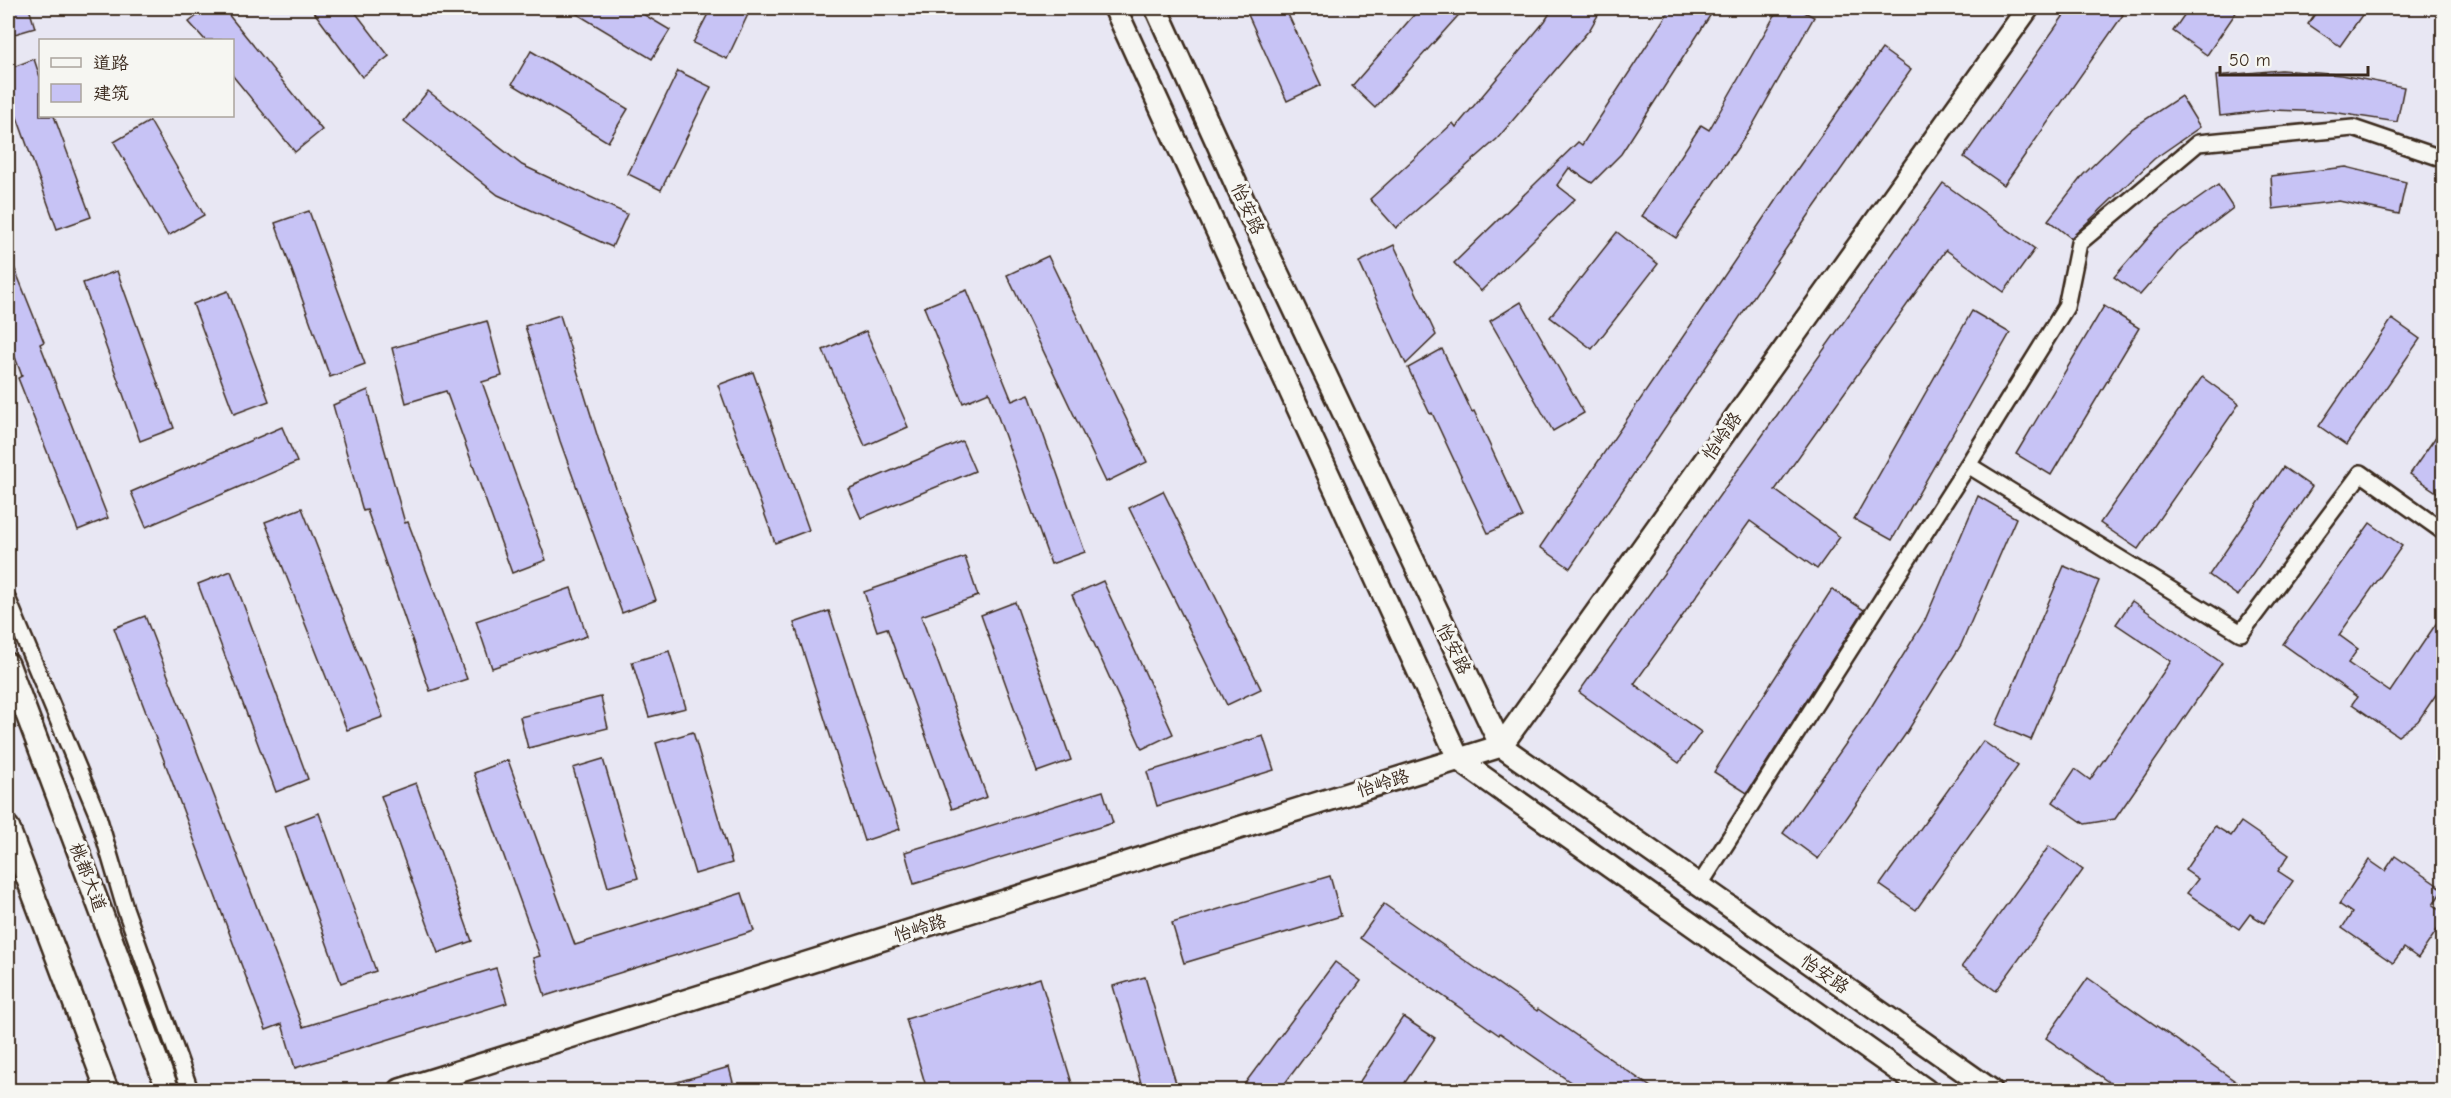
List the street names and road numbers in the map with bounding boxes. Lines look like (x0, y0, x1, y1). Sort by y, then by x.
street label: 怡安路 (1227, 180, 1268, 238)
street label: 怡岭路 (1698, 408, 1746, 464)
street label: 怡安路 (1432, 620, 1475, 678)
street label: 怡岭路 (1354, 766, 1412, 801)
street label: 桃都大道 (65, 840, 110, 915)
street label: 怡岭路 (891, 911, 949, 946)
street label: 怡安路 (1797, 950, 1853, 998)

